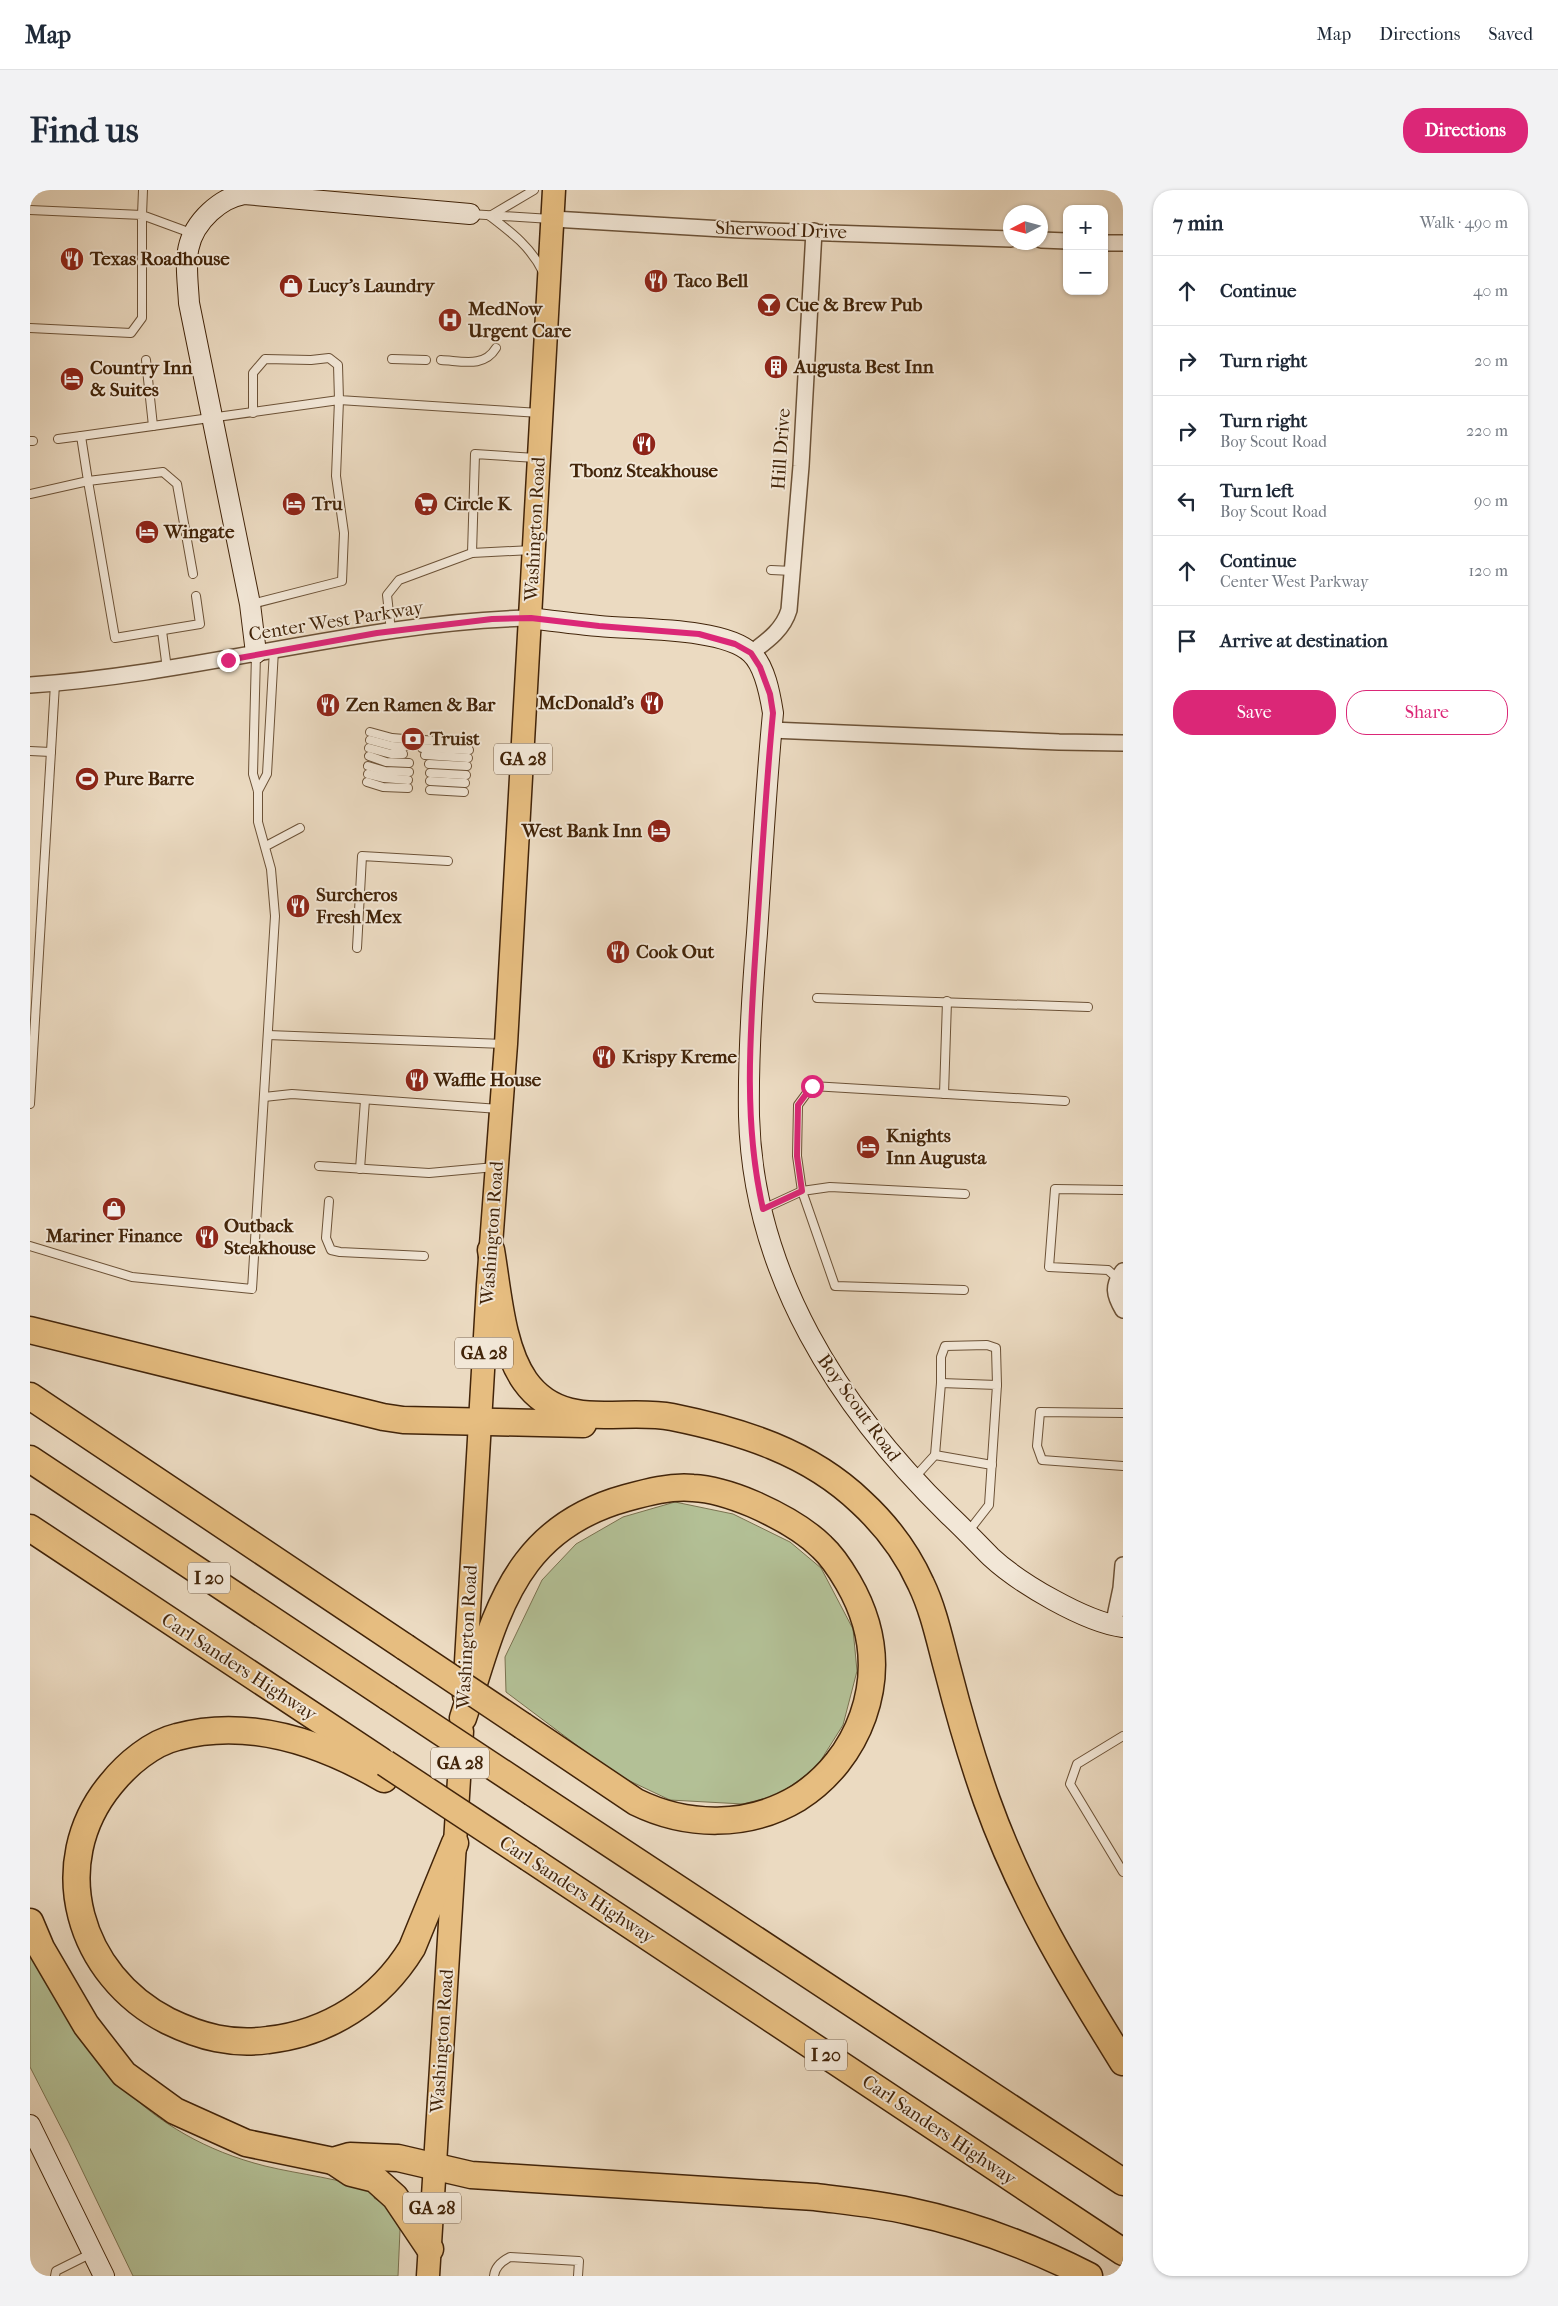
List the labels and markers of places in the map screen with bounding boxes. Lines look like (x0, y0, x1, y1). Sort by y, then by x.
restaurant icon: Texas Roadhouse (59, 246, 85, 272)
place label: Texas Roadhouse (89, 248, 230, 270)
restaurant icon: Taco Bell (643, 268, 669, 294)
place label: Taco Bell (673, 270, 749, 292)
shop icon: Lucy's Laundry (278, 273, 304, 299)
place label: Lucy's Laundry (308, 275, 435, 297)
bar icon: Cue & Brew Pub (756, 292, 782, 318)
place label: Cue & Brew Pub (786, 294, 923, 316)
place label: MedNow Urgent Care (467, 298, 572, 342)
hospital icon: MedNow Urgent Care (437, 307, 463, 333)
building icon: Augusta Best Inn (763, 354, 789, 380)
place label: Augusta Best Inn (793, 356, 935, 378)
place label: Country Inn & Suites (90, 357, 193, 401)
hotel icon: Country Inn & Suites (59, 366, 85, 392)
restaurant icon: Tbonz Steakhouse (631, 431, 657, 457)
place label: Tbonz Steakhouse (569, 460, 719, 482)
hotel icon: Tru (281, 491, 307, 517)
supermarket icon: Circle K (413, 491, 439, 517)
place label: Tru (311, 493, 343, 515)
place label: Circle K (444, 493, 512, 515)
hotel icon: Wingate (134, 519, 160, 545)
place label: Wingate (163, 521, 235, 543)
restaurant icon: McDonald's (639, 690, 665, 716)
restaurant icon: Zen Ramen & Bar (315, 692, 341, 718)
place label: McDonald's (537, 692, 634, 714)
place label: Zen Ramen & Bar (346, 694, 496, 716)
bank icon: Truist (400, 726, 426, 752)
place label: Truist (429, 728, 480, 750)
sports icon: Pure Barre (74, 766, 100, 792)
place label: Pure Barre (104, 768, 195, 790)
hotel icon: West Bank Inn (646, 818, 672, 844)
place label: West Bank Inn (521, 820, 643, 842)
place label: Surcheros Fresh Mex (315, 884, 403, 928)
restaurant icon: Surcheros Fresh Mex (285, 893, 311, 919)
restaurant icon: Cook Out (605, 939, 631, 965)
place label: Cook Out (636, 941, 715, 963)
restaurant icon: Krispy Kreme (591, 1044, 617, 1070)
place label: Krispy Kreme (622, 1046, 737, 1068)
restaurant icon: Waffle House (404, 1067, 430, 1093)
place label: Waffle House (433, 1069, 542, 1091)
place label: Knights Inn Augusta (886, 1125, 987, 1169)
hotel icon: Knights Inn Augusta (855, 1134, 881, 1160)
shop icon: Mariner Finance (101, 1196, 127, 1222)
place label: Outback Steakhouse (224, 1215, 316, 1259)
restaurant icon: Outback Steakhouse (194, 1224, 220, 1250)
place label: Mariner Finance (45, 1225, 183, 1247)

